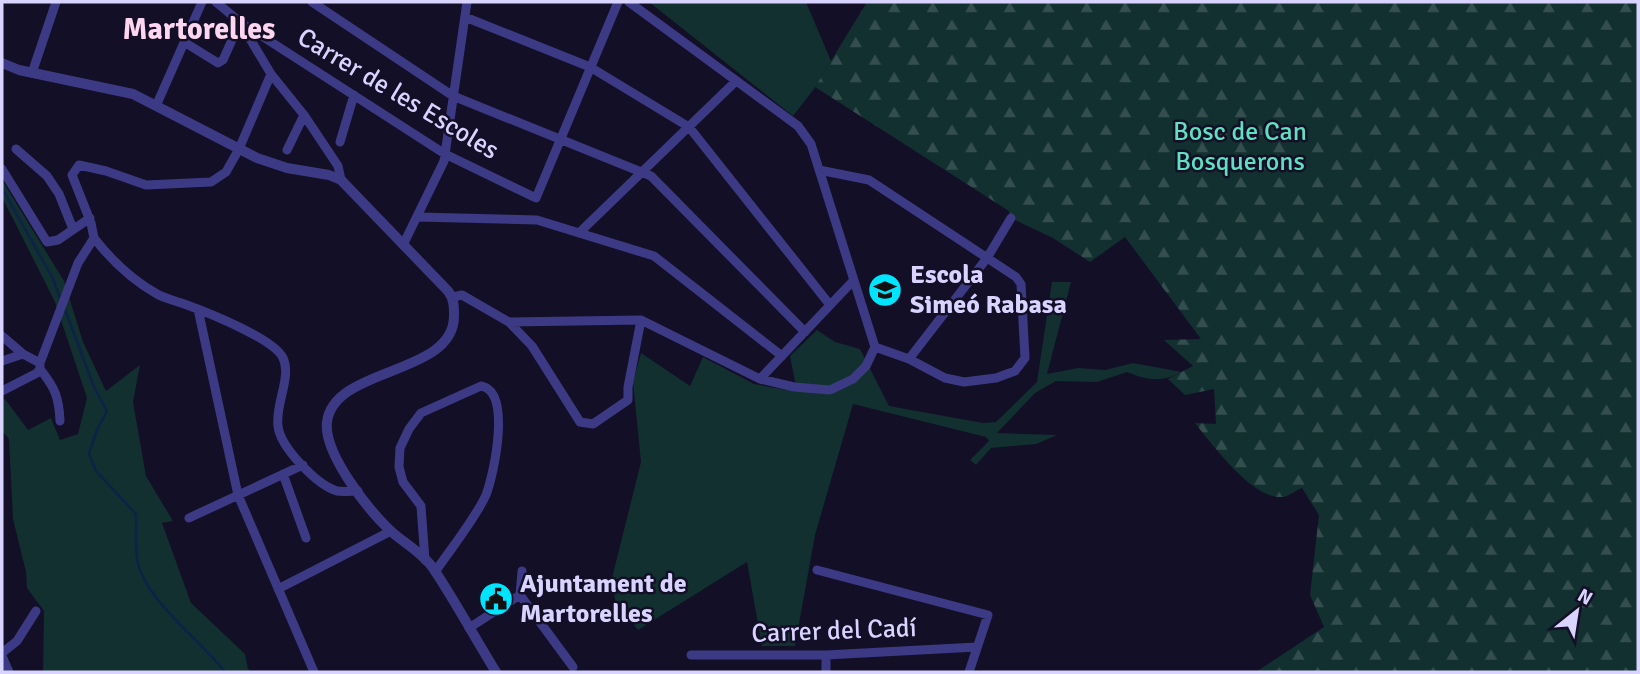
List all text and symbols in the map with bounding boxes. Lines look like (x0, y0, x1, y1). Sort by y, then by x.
district label: Martorelles (123, 11, 275, 48)
street label: Carrer de les Escoles (292, 21, 504, 167)
park label: Bosc de Can Bosquerons (1173, 116, 1307, 178)
place label: Escola Simeó Rabasa (910, 259, 1067, 321)
school or university icon: Escola Simeó Rabasa (866, 271, 904, 309)
place label: Ajuntament de Martorelles (520, 568, 687, 630)
north arrow (1542, 576, 1612, 646)
public building icon: Ajuntament de Martorelles (477, 580, 515, 618)
text: N (1573, 583, 1597, 611)
street label: Carrer del Cadí (751, 612, 917, 650)

